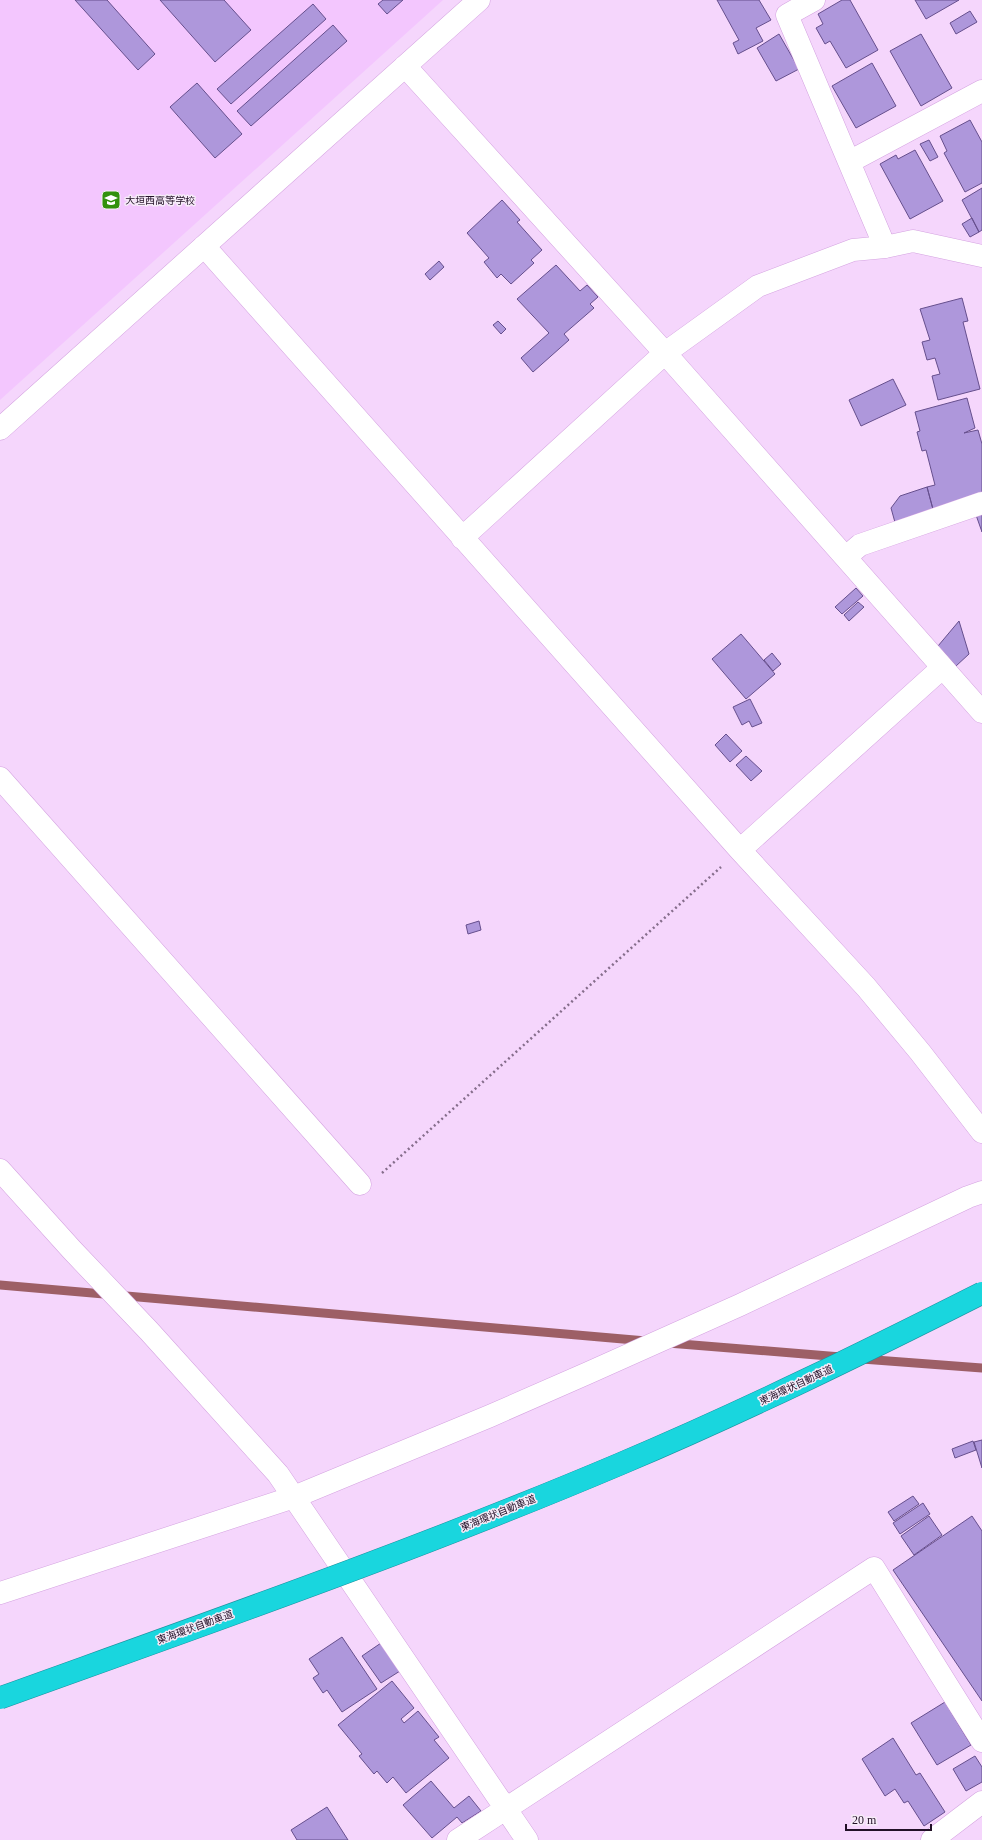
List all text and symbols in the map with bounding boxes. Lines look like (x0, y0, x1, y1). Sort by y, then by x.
school or university icon: 大垣西高等学校 (100, 189, 122, 211)
place label: 大垣西高等学校 (125, 195, 195, 206)
street label: 東海環状自動車道 (757, 1363, 835, 1407)
street label: 東海環状自動車道 (459, 1493, 537, 1533)
street label: 東海環状自動車道 (156, 1608, 234, 1646)
scale bar (846, 1806, 931, 1832)
text: 20 m (852, 1813, 877, 1827)

